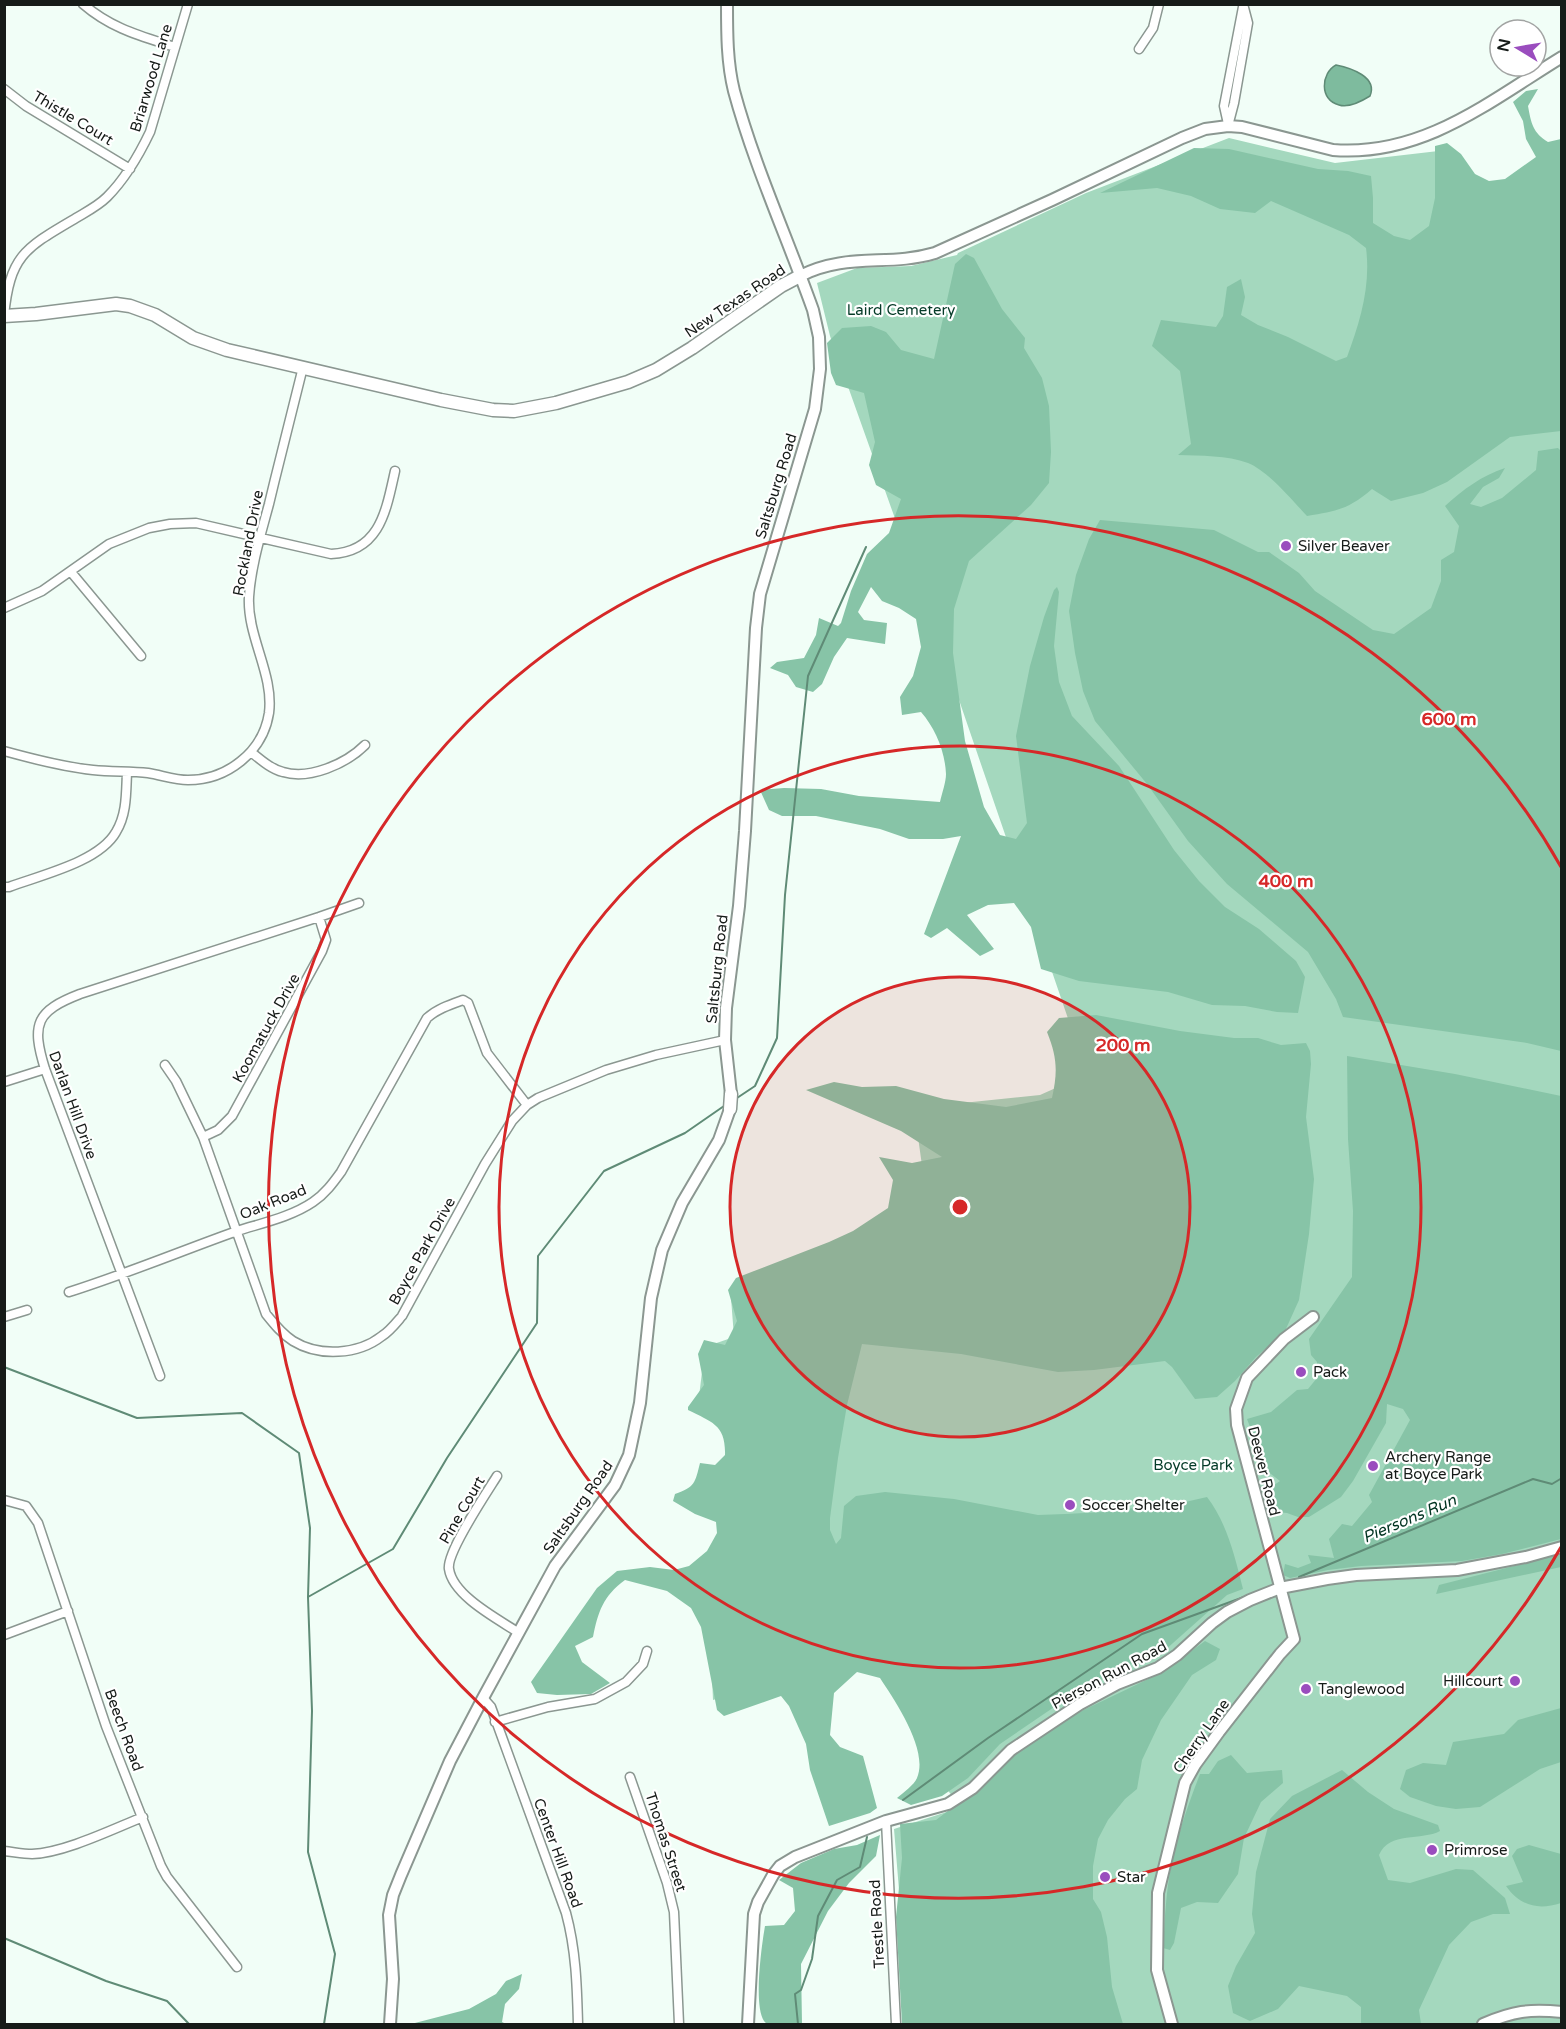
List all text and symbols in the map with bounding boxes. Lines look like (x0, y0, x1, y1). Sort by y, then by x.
north arrow (1488, 18, 1548, 78)
street label: Briarwood Lane (126, 22, 176, 134)
text: N (1493, 37, 1515, 54)
street label: Thistle Court (29, 87, 117, 149)
street label: New Texas Road (681, 261, 789, 341)
park label: Laird Cemetery (847, 301, 955, 319)
street label: Saltsburg Road (751, 431, 801, 541)
street label: Rockland Drive (229, 488, 267, 598)
place label: Silver Beaver (1298, 537, 1390, 555)
marker: Silver Beaver (1279, 539, 1293, 553)
text: 600 m (1421, 708, 1477, 730)
text: 400 m (1258, 870, 1314, 892)
street label: Saltsburg Road (702, 914, 732, 1024)
street label: Koomatuck Drive (229, 970, 303, 1086)
text: 200 m (1095, 1034, 1151, 1056)
street label: Darlan Hill Drive (45, 1048, 101, 1162)
street label: Oak Road (237, 1181, 309, 1223)
street label: Boyce Park Drive (385, 1194, 459, 1308)
centre of rings (950, 1197, 970, 1217)
place label: Pack (1313, 1363, 1347, 1381)
marker: Pack (1294, 1365, 1308, 1379)
street label: Deever Road (1244, 1424, 1284, 1518)
place label: Archery Range at Boyce Park (1385, 1448, 1491, 1483)
park label: Boyce Park (1153, 1456, 1233, 1474)
street label: Saltsburg Road (539, 1457, 617, 1557)
marker: Archery Range at Boyce Park (1366, 1459, 1380, 1473)
street label: Pine Court (435, 1473, 489, 1547)
water label: Piersons Run (1360, 1490, 1460, 1548)
place label: Soccer Shelter (1082, 1496, 1185, 1514)
marker: Soccer Shelter (1063, 1498, 1077, 1512)
street label: Pierson Run Road (1048, 1637, 1170, 1713)
place label: Hillcourt (1443, 1672, 1503, 1690)
marker: Hillcourt (1508, 1674, 1522, 1688)
place label: Tanglewood (1318, 1680, 1405, 1698)
marker: Tanglewood (1299, 1682, 1313, 1696)
street label: Beech Road (101, 1687, 147, 1773)
street label: Cherry Lane (1169, 1696, 1233, 1776)
street label: Thomas Street (641, 1790, 691, 1894)
street label: Center Hill Road (530, 1796, 586, 1910)
place label: Primrose (1444, 1841, 1508, 1859)
marker: Primrose (1425, 1843, 1439, 1857)
place label: Star (1117, 1868, 1146, 1886)
marker: Star (1098, 1870, 1112, 1884)
street label: Trestle Road (866, 1879, 888, 1969)

